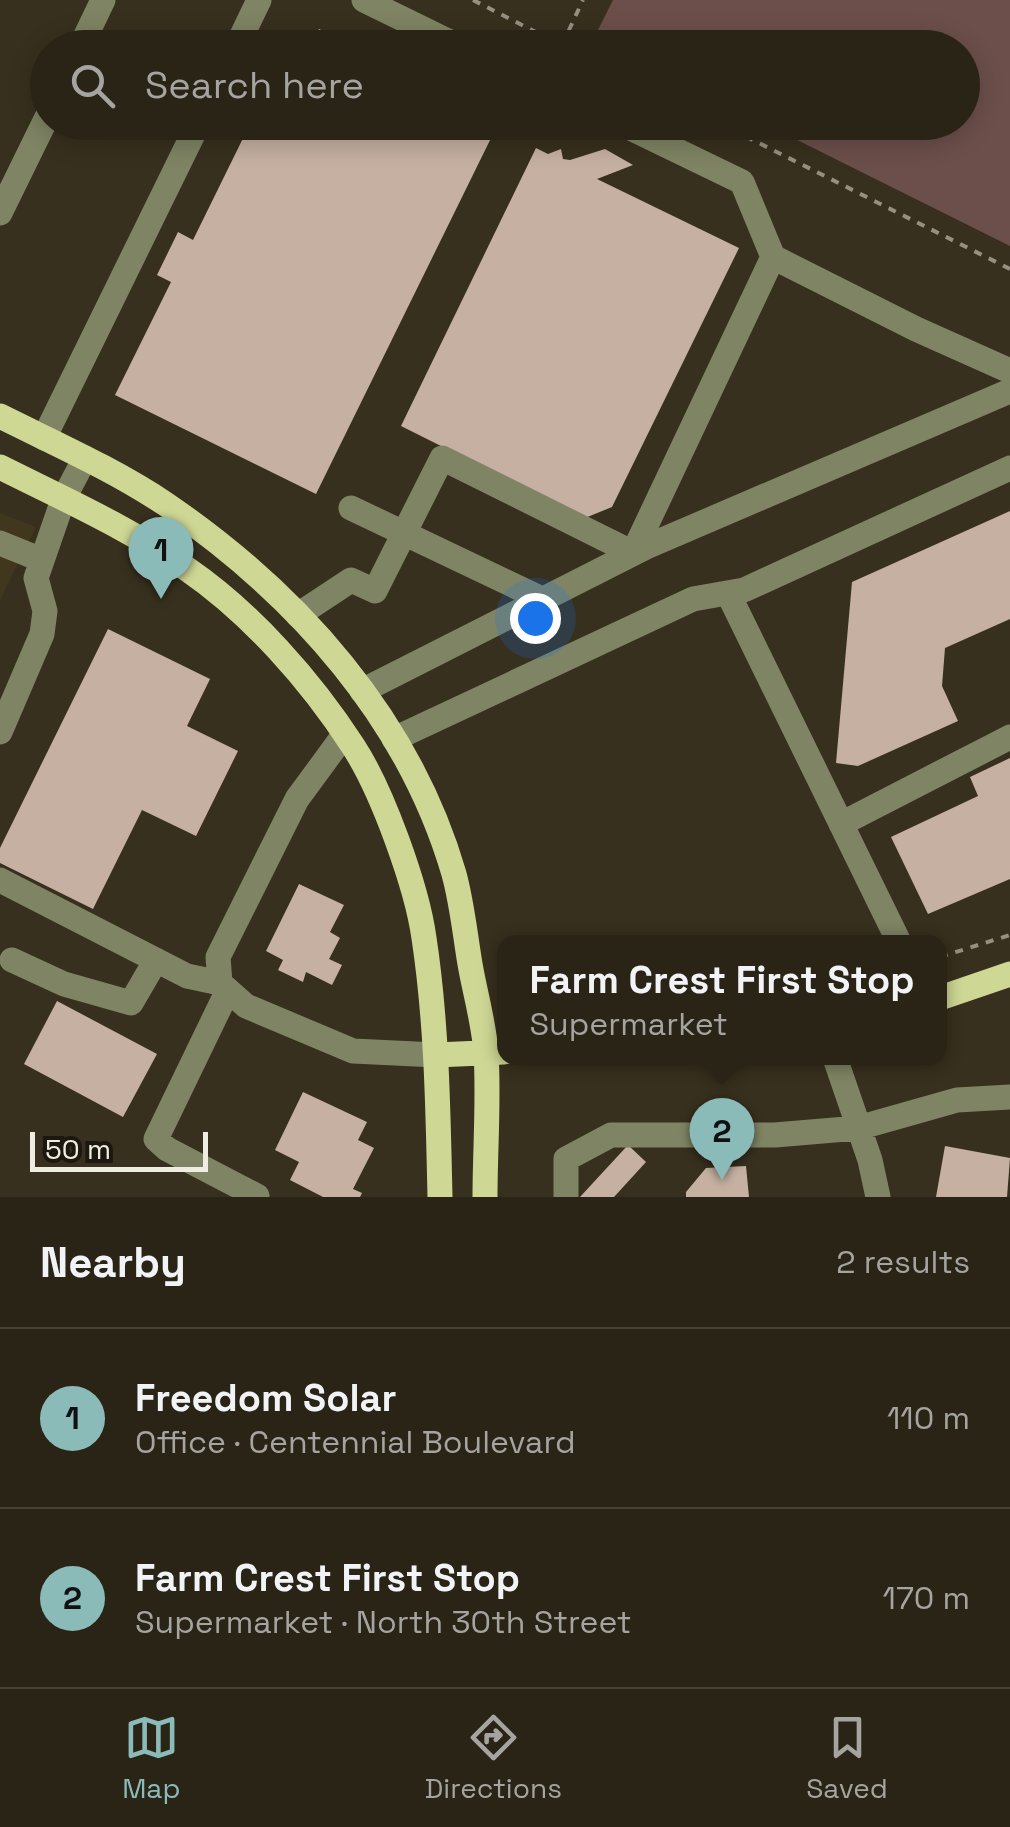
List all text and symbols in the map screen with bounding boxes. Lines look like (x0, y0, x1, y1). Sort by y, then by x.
search box (30, 30, 980, 140)
icon: search (65, 58, 120, 113)
text: Search here (145, 61, 364, 109)
pin: 1 (128, 516, 194, 599)
your location (510, 593, 561, 644)
popup (497, 935, 947, 1065)
text: Farm Crest First Stop (529, 956, 915, 1004)
text: Supermarket (529, 1004, 728, 1044)
pin: 2 (690, 1098, 754, 1180)
scale bar (30, 1127, 208, 1172)
text: 50 m (45, 1131, 111, 1167)
text: Nearby (40, 1236, 186, 1289)
text: 2 results (836, 1242, 970, 1282)
text: Freedom Solar (135, 1374, 397, 1422)
text: 1 (65, 1398, 80, 1438)
text: 110 m (887, 1398, 970, 1438)
text: Office · Centennial Boulevard (135, 1422, 576, 1462)
text: Farm Crest First Stop (135, 1554, 520, 1602)
text: 2 (63, 1578, 82, 1618)
text: 170 m (883, 1578, 970, 1618)
text: Supermarket · North 30th Street (135, 1602, 631, 1642)
tab: Map (122, 1710, 180, 1806)
tab: Directions (425, 1710, 562, 1806)
tab: Saved (806, 1710, 888, 1806)

